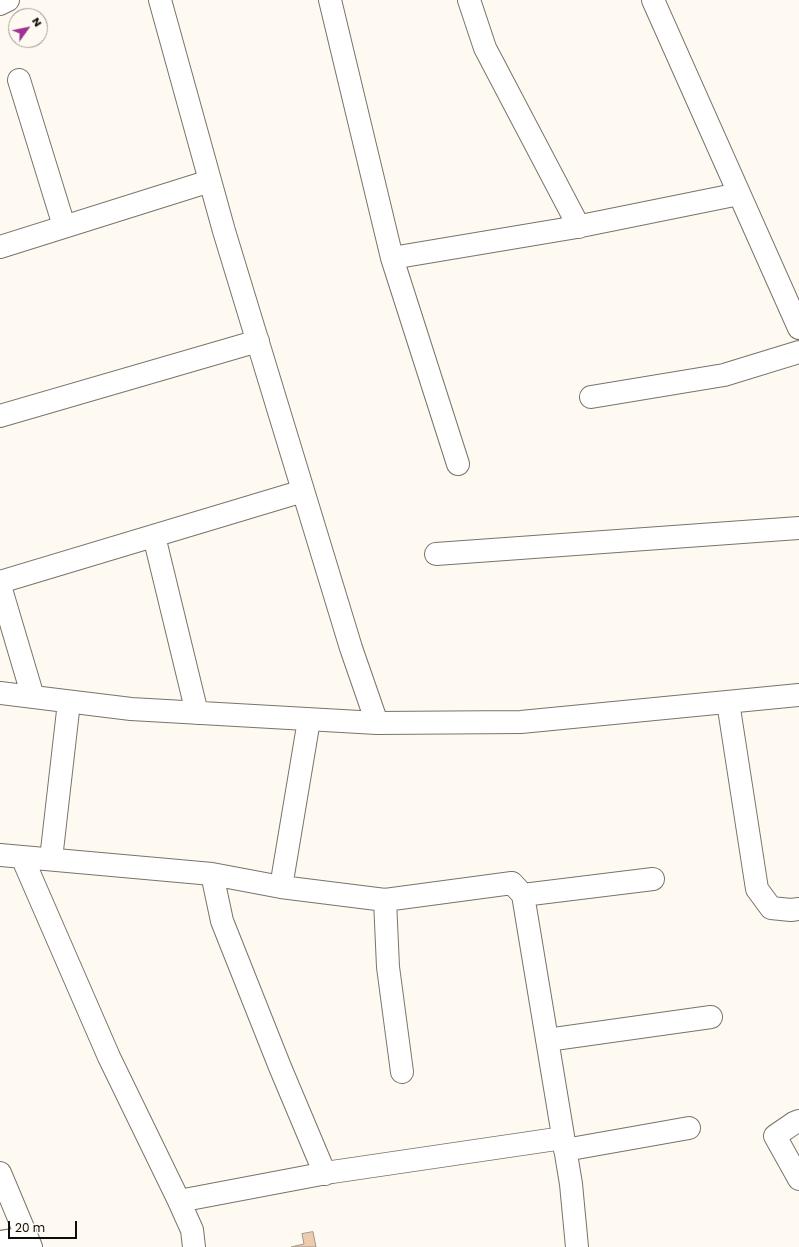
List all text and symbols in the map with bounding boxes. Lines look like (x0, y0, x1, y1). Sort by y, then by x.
north arrow (8, 8, 48, 48)
text: N (28, 14, 46, 30)
scale bar (10, 1213, 79, 1239)
text: 20 m (15, 1219, 45, 1236)

